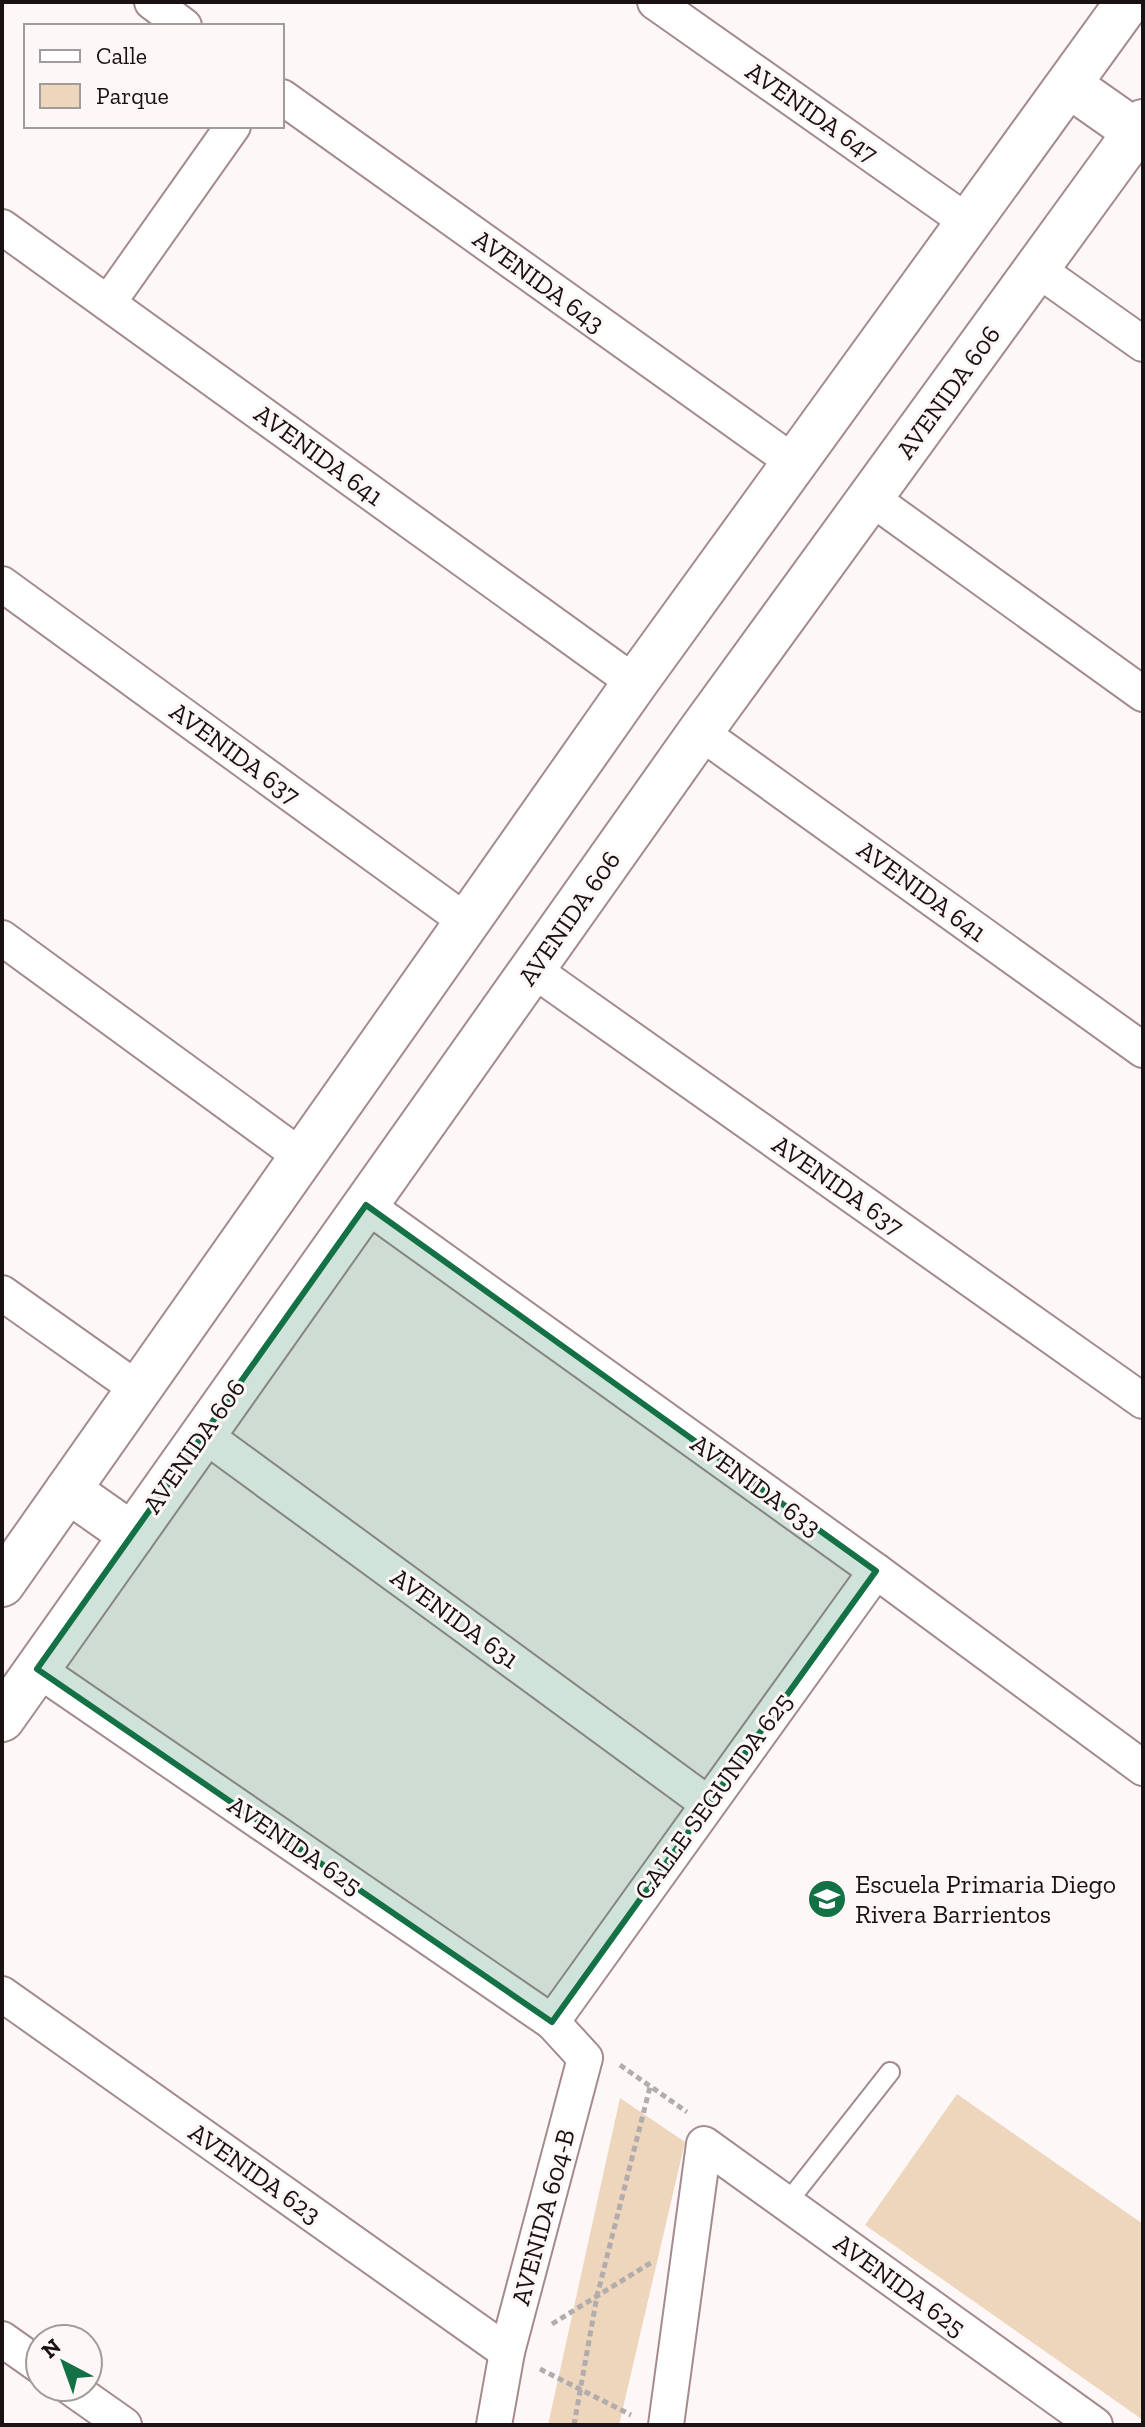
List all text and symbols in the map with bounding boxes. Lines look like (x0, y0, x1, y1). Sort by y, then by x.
legend (24, 24, 284, 128)
text: Calle (96, 41, 147, 70)
street label: AVENIDA 647 (740, 55, 884, 169)
text: Parque (96, 81, 169, 110)
street label: AVENIDA 643 (467, 223, 611, 339)
street label: AVENIDA 606 (889, 319, 1007, 465)
street label: AVENIDA 641 (248, 397, 390, 513)
street label: AVENIDA 637 (164, 695, 306, 811)
street label: AVENIDA 641 (851, 833, 993, 949)
street label: AVENIDA 606 (511, 845, 627, 991)
street label: AVENIDA 637 (766, 1128, 910, 1242)
street label: AVENIDA 606 (136, 1373, 252, 1519)
street label: AVENIDA 633 (685, 1427, 827, 1543)
street label: AVENIDA 631 (385, 1561, 525, 1675)
street label: CALLE SEGUNDA 625 (627, 1686, 799, 1906)
street label: AVENIDA 625 (222, 1788, 368, 1902)
place label: Escuela Primaria Diego Rivera Barrientos (855, 1868, 1116, 1930)
school or university icon: Escuela Primaria Diego Rivera Barrientos (806, 1878, 848, 1920)
street label: AVENIDA 623 (183, 2116, 327, 2230)
street label: AVENIDA 604-B (504, 2126, 582, 2308)
street label: AVENIDA 625 (828, 2227, 972, 2343)
north arrow (24, 2323, 104, 2403)
text: N (36, 2332, 67, 2364)

